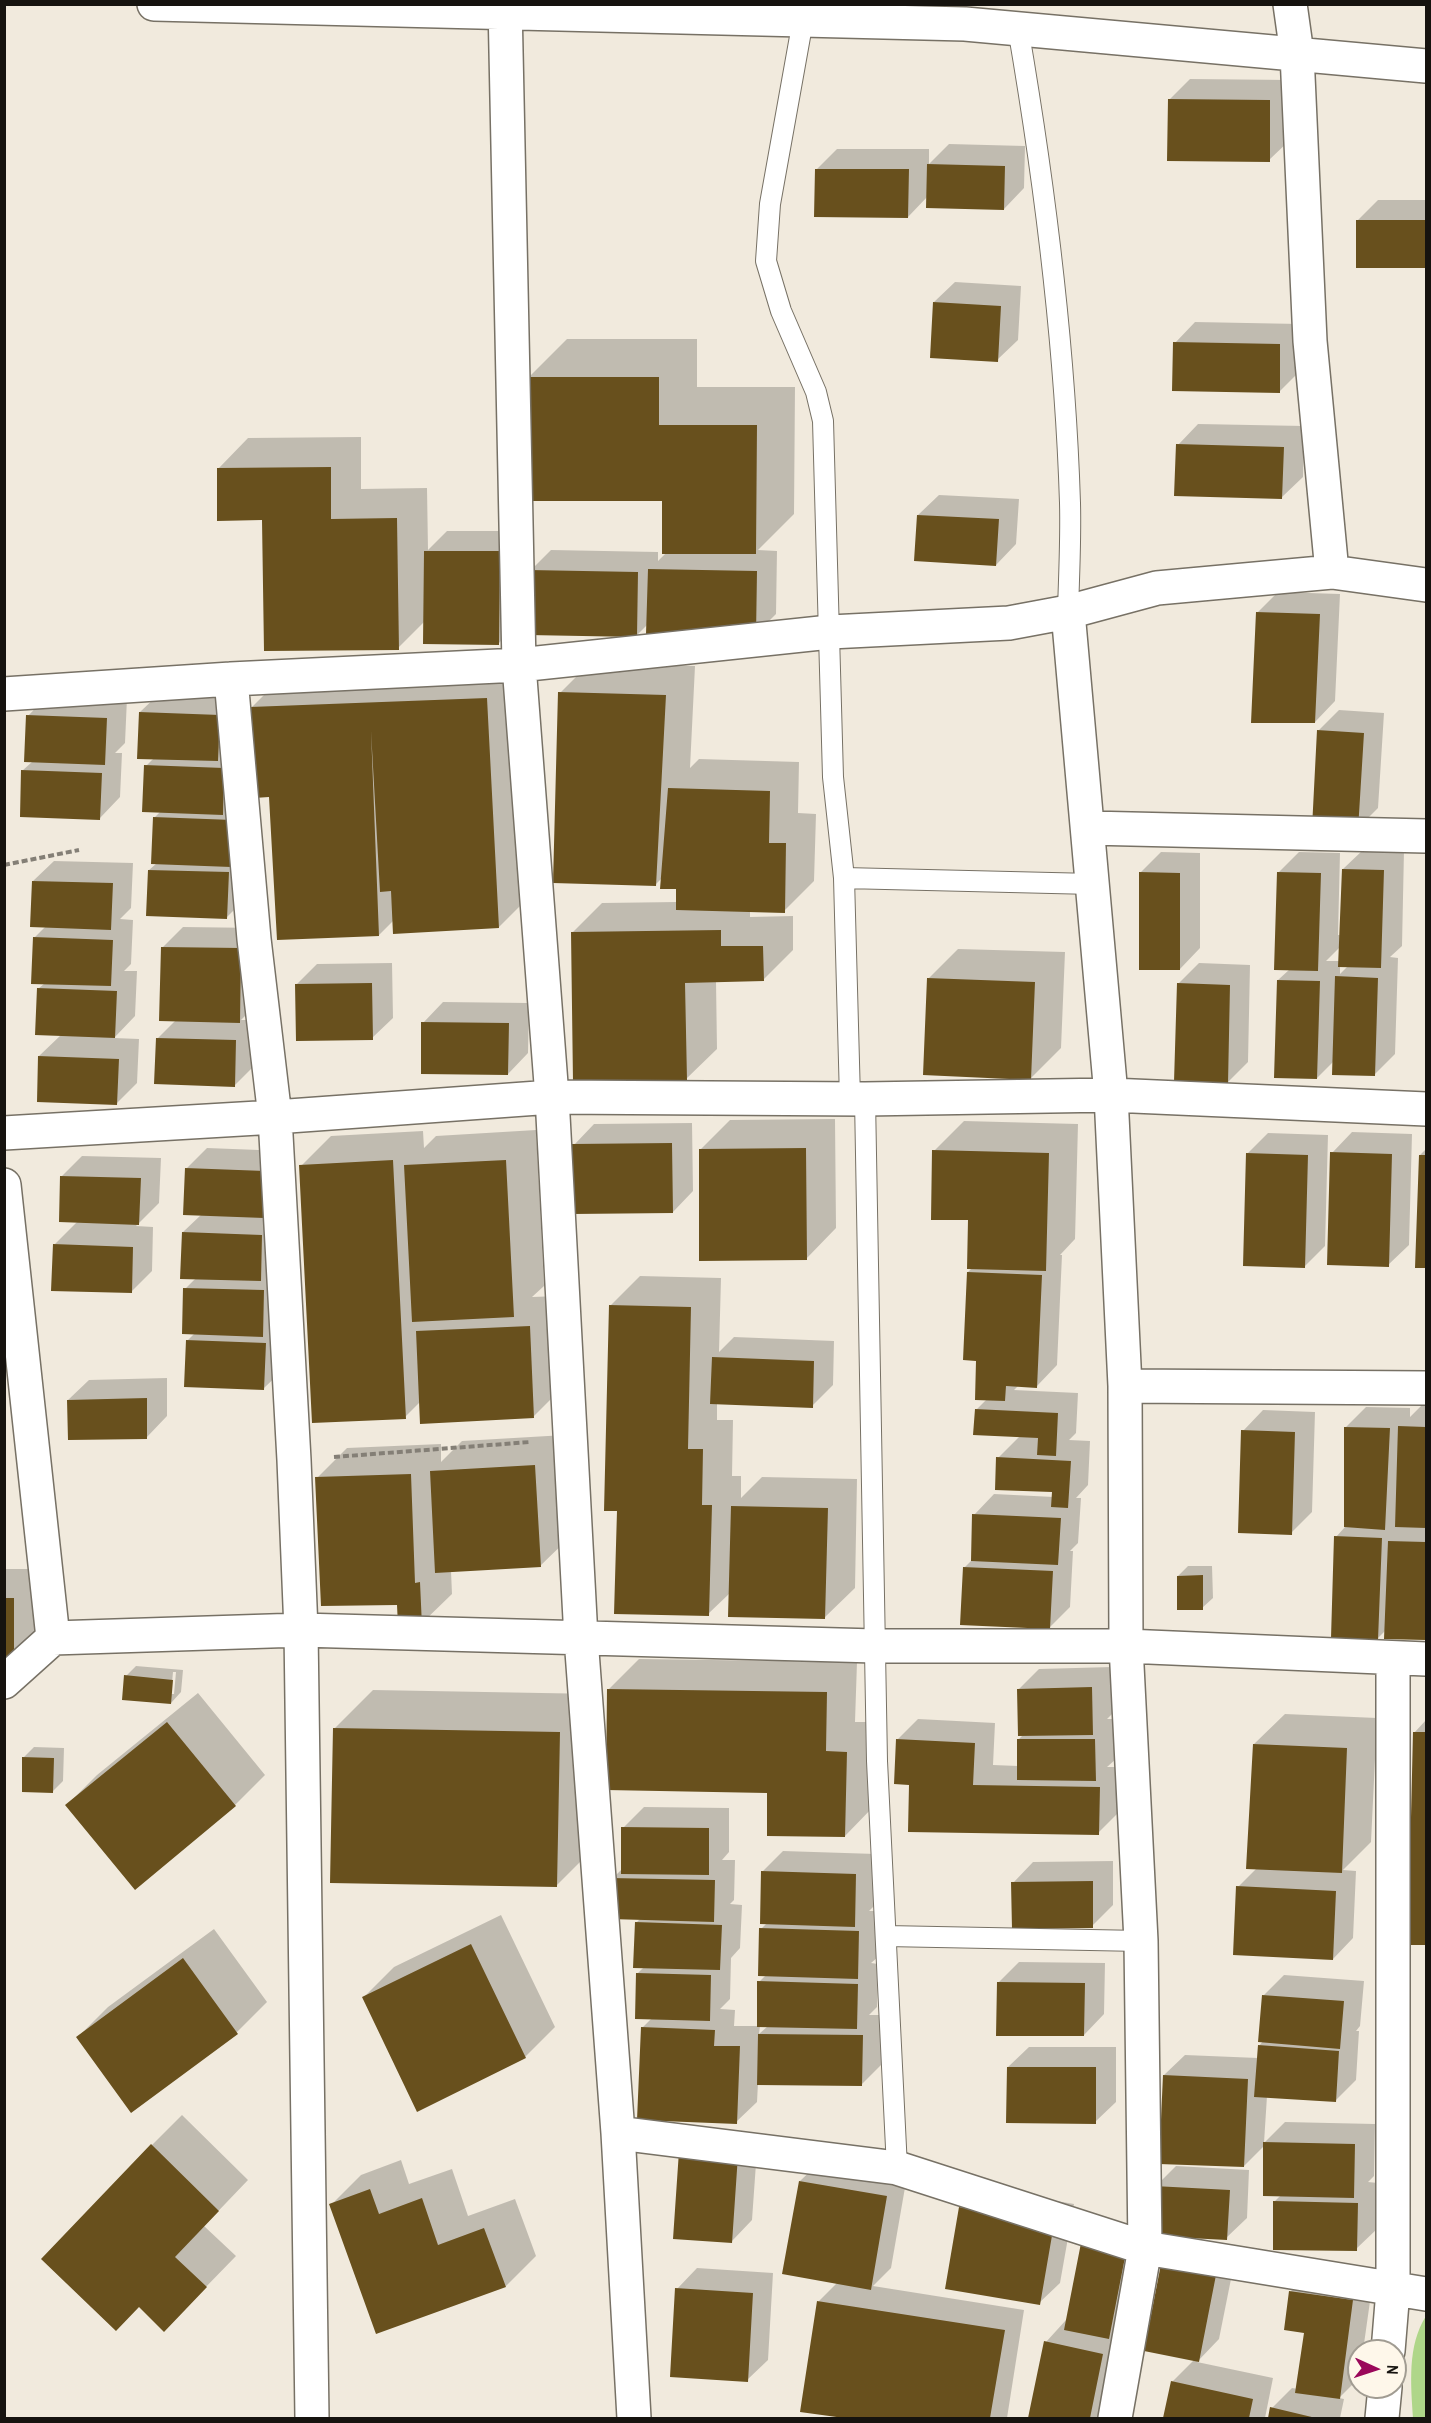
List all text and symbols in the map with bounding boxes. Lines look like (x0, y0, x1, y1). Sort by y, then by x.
north arrow (1347, 2339, 1407, 2399)
text: N (1382, 2365, 1404, 2375)

